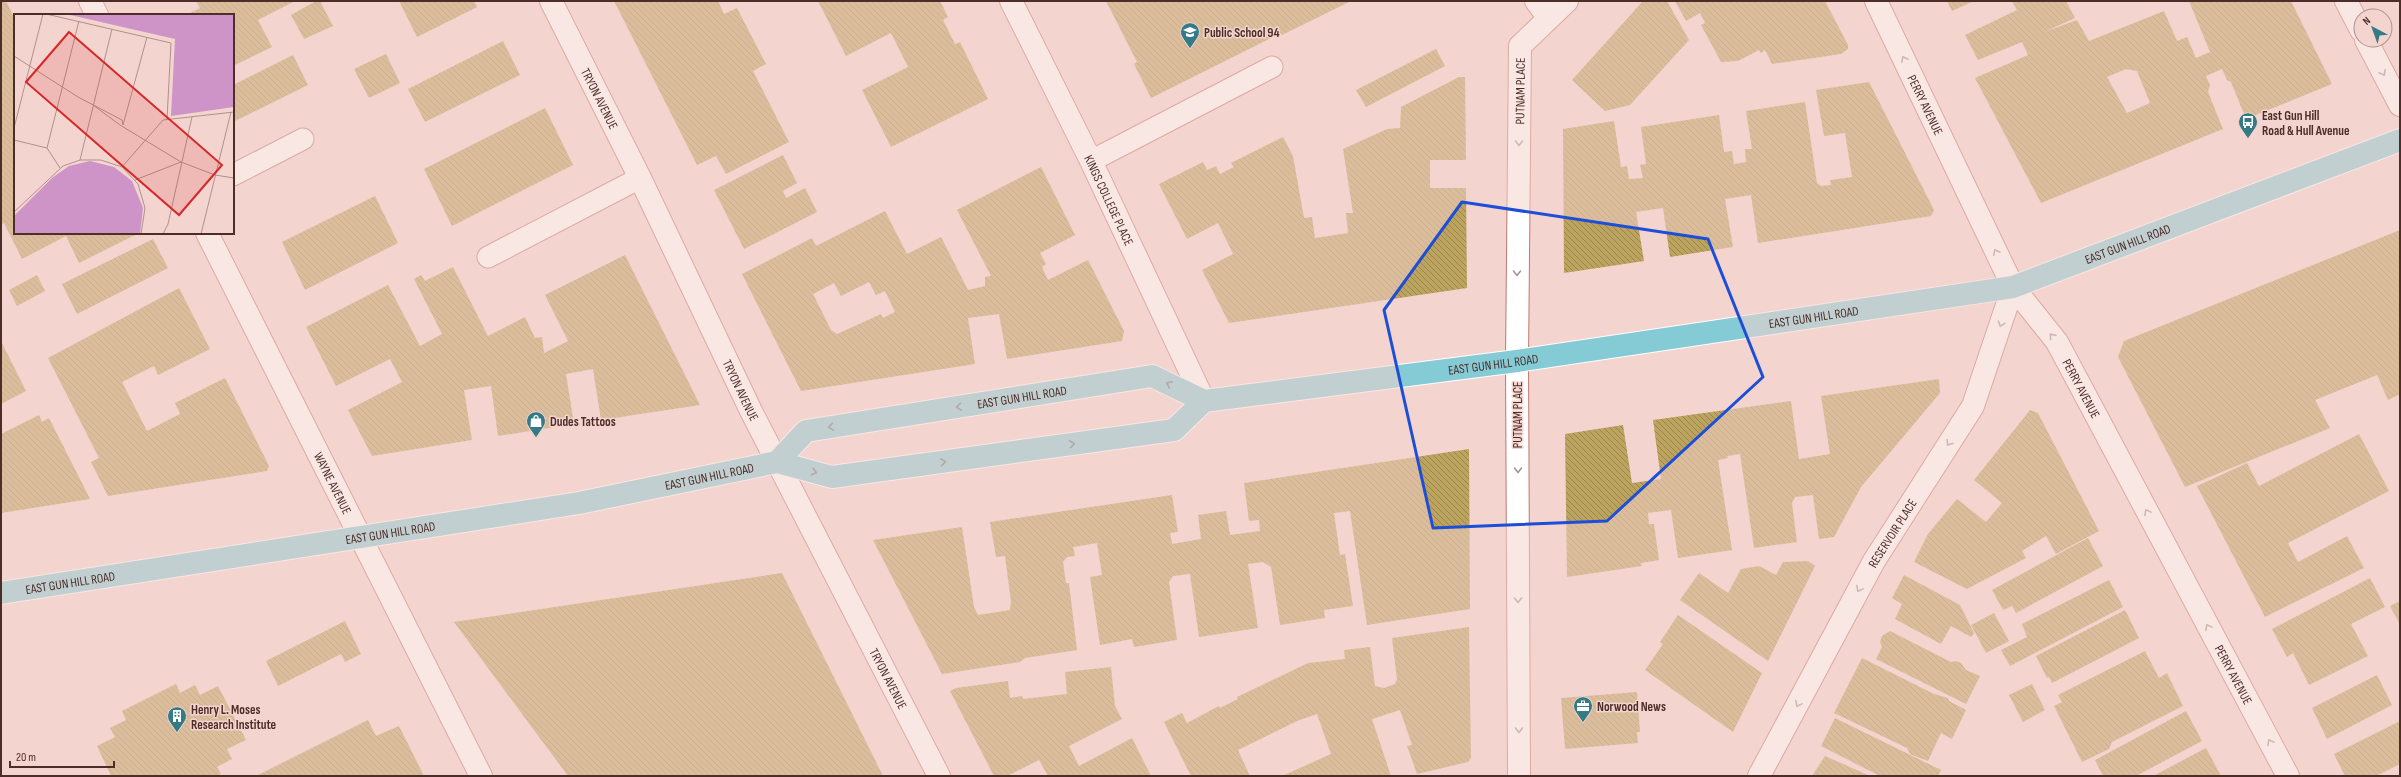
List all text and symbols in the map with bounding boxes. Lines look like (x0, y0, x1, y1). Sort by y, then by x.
north arrow (2353, 8, 2393, 48)
inset map (14, 14, 234, 234)
text: N (2360, 14, 2373, 28)
school or university icon: Public School 94 (1179, 21, 1201, 49)
place label: Public School 94 (1204, 25, 1280, 41)
one-way arrow (1901, 56, 1909, 63)
street label: PUTNAM PLACE (1512, 58, 1529, 125)
street label: TRYON AVENUE (577, 66, 621, 132)
one-way arrow (2378, 68, 2386, 76)
street label: PERRY AVENUE (1904, 72, 1946, 138)
place label: East Gun Hill Road & Hull Avenue (2262, 108, 2350, 139)
bus stop icon: East Gun Hill Road & Hull Avenue (2237, 111, 2259, 139)
one-way arrow (1515, 140, 1523, 146)
street label: KINGS COLLEGE PLACE (1080, 152, 1137, 248)
street label: EAST GUN HILL ROAD (2083, 221, 2173, 268)
one-way arrow (1993, 249, 2001, 256)
one-way arrow (1513, 270, 1521, 276)
street label: EAST GUN HILL ROAD (1768, 303, 1860, 332)
one-way arrow (1997, 320, 2005, 327)
one-way arrow (2050, 334, 2057, 341)
street label: EAST GUN HILL ROAD (1447, 351, 1539, 379)
street label: PERRY AVENUE (2058, 356, 2103, 421)
street label: TRYON AVENUE (719, 357, 762, 424)
one-way arrow (1166, 381, 1173, 389)
street label: PUTNAM PLACE (1510, 382, 1526, 448)
street label: EAST GUN HILL ROAD (976, 383, 1068, 413)
one-way arrow (956, 402, 962, 411)
shop icon: Dudes Tattoos (525, 410, 547, 438)
place label: Dudes Tattoos (550, 414, 616, 430)
one-way arrow (828, 422, 834, 431)
one-way arrow (1947, 439, 1954, 446)
one-way arrow (1068, 440, 1075, 449)
street label: WAYNE AVENUE (310, 450, 355, 517)
one-way arrow (940, 458, 946, 467)
street label: EAST GUN HILL ROAD (664, 460, 755, 494)
one-way arrow (811, 467, 818, 476)
one-way arrow (1513, 467, 1522, 473)
street label: RESERVOIR PLACE (1865, 496, 1921, 571)
one-way arrow (2145, 509, 2152, 516)
street label: EAST GUN HILL ROAD (344, 518, 436, 548)
street label: EAST GUN HILL ROAD (24, 568, 116, 598)
one-way arrow (1857, 585, 1864, 592)
one-way arrow (1514, 597, 1522, 603)
one-way arrow (2206, 624, 2213, 631)
street label: PERRY AVENUE (2211, 642, 2255, 707)
street label: TRYON AVENUE (866, 646, 910, 712)
office icon: Norwood News (1572, 695, 1594, 723)
place label: Norwood News (1597, 699, 1666, 715)
one-way arrow (1795, 699, 1803, 707)
place label: Henry L. Moses Research Institute (191, 702, 277, 733)
building icon: Henry L. Moses Research Institute (166, 705, 188, 733)
one-way arrow (1515, 727, 1523, 733)
one-way arrow (2267, 738, 2274, 746)
scale bar (10, 743, 114, 769)
text: 20 m (16, 750, 36, 765)

